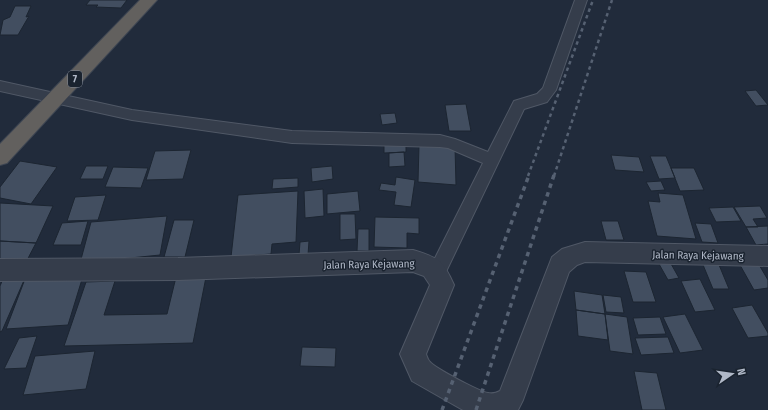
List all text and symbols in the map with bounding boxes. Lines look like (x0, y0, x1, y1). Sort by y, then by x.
road number: 7 (68, 71, 82, 87)
street label: Jalan Raya Kejawang (652, 248, 745, 263)
street label: Jalan Raya Kejawang (323, 257, 416, 272)
north arrow (712, 354, 752, 394)
text: N (734, 367, 748, 377)

